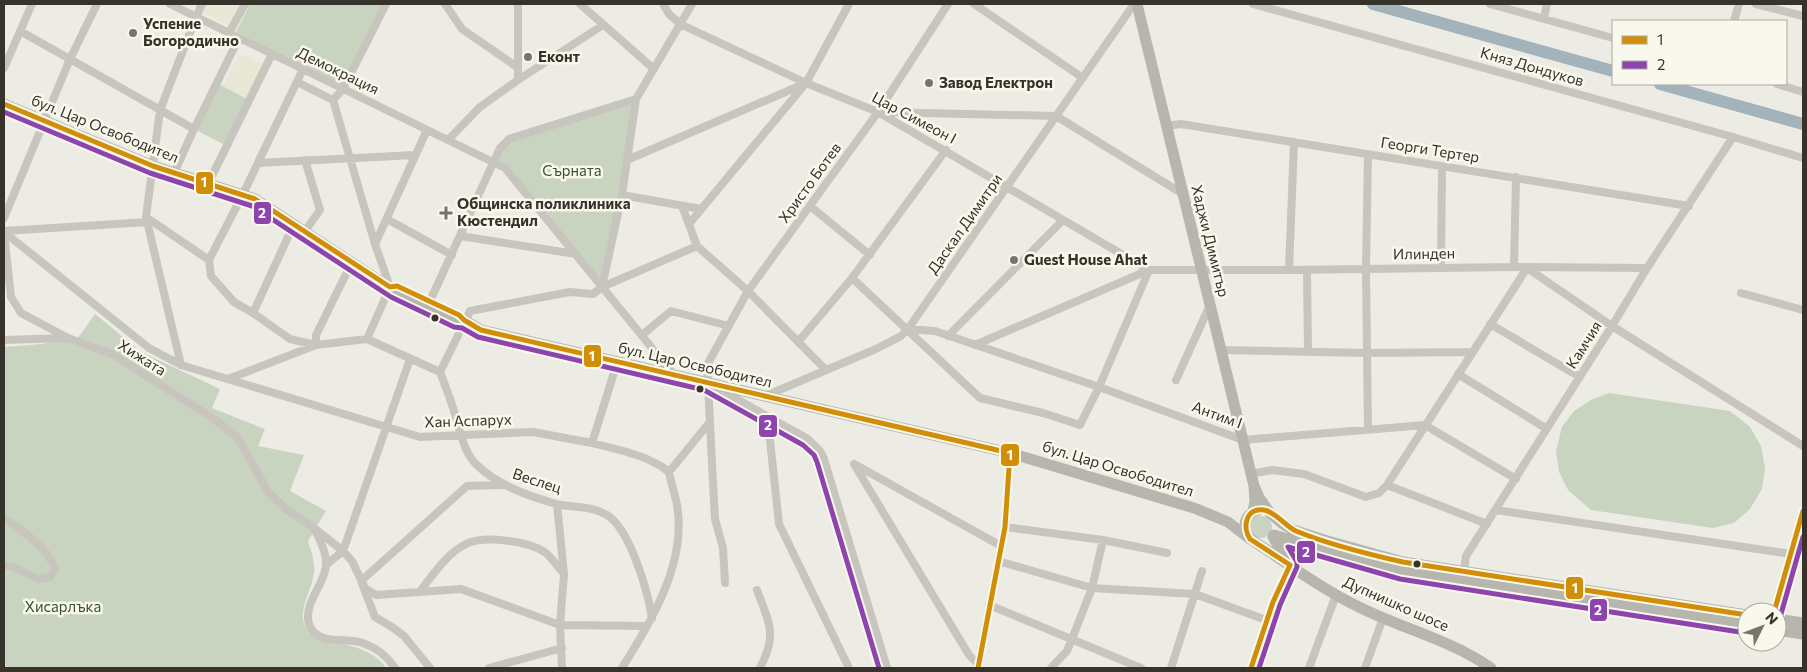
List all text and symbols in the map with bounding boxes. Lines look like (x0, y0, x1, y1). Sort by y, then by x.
place label: Успение Богородично (143, 14, 239, 49)
legend (1612, 20, 1787, 85)
marker: Успение Богородично (127, 27, 139, 39)
text: 1 (1657, 30, 1663, 48)
street label: Демокрация (294, 42, 382, 98)
street label: Княз Дондуков (1478, 43, 1586, 89)
place label: Еконт (538, 47, 580, 65)
marker: Еконт (522, 51, 534, 63)
text: 2 (1657, 55, 1665, 73)
place label: Завод Електрон (939, 73, 1053, 91)
marker: Завод Електрон (923, 77, 935, 89)
street label: Цар Симеон I (869, 87, 960, 147)
street label: бул. Цар Освободител (29, 90, 182, 166)
street label: Георги Тертер (1380, 132, 1481, 166)
street label: Христо Ботев (774, 139, 844, 226)
park label: Сърната (542, 161, 602, 179)
street label: Даскал Димитри (923, 170, 1005, 277)
line badge: 1 (195, 171, 214, 195)
text: 1 (201, 173, 207, 190)
street label: Хаджи Димитър (1188, 183, 1234, 299)
place label: Общинска поликлиника Кюстендил (457, 194, 631, 229)
line badge: 2 (253, 201, 272, 225)
text: 2 (258, 204, 266, 221)
marker: Общинска поликлиника Кюстендил (439, 206, 453, 220)
street label: Илинден (1393, 243, 1455, 263)
place label: Guest House Ahat (1024, 250, 1148, 268)
marker: Guest House Ahat (1008, 254, 1020, 266)
unlabelled marker (430, 313, 440, 323)
street label: Камчия (1562, 317, 1605, 372)
street label: Хижата (115, 335, 170, 379)
street label: бул. Цар Освободител (616, 338, 774, 391)
line badge: 1 (583, 344, 602, 368)
text: 1 (589, 347, 595, 364)
unlabelled marker (695, 384, 705, 394)
street label: Антим I (1190, 397, 1245, 431)
street label: Хан Аспарух (424, 409, 512, 431)
line badge: 2 (758, 414, 778, 438)
text: 2 (764, 416, 772, 433)
street label: бул. Цар Освободител (1040, 436, 1196, 500)
line badge: 1 (1000, 443, 1020, 467)
text: 1 (1007, 446, 1013, 463)
street label: Веслец (511, 464, 564, 496)
line badge: 2 (1296, 540, 1316, 564)
text: 2 (1302, 543, 1310, 560)
unlabelled marker (1412, 559, 1422, 569)
street label: Дупнишко шосе (1341, 572, 1452, 634)
line badge: 1 (1565, 576, 1584, 600)
text: 1 (1572, 579, 1578, 596)
park label: Хисарлъка (25, 597, 101, 615)
line badge: 2 (1589, 598, 1608, 622)
text: 2 (1594, 601, 1602, 618)
north arrow (1737, 602, 1787, 652)
text: N (1762, 608, 1782, 628)

